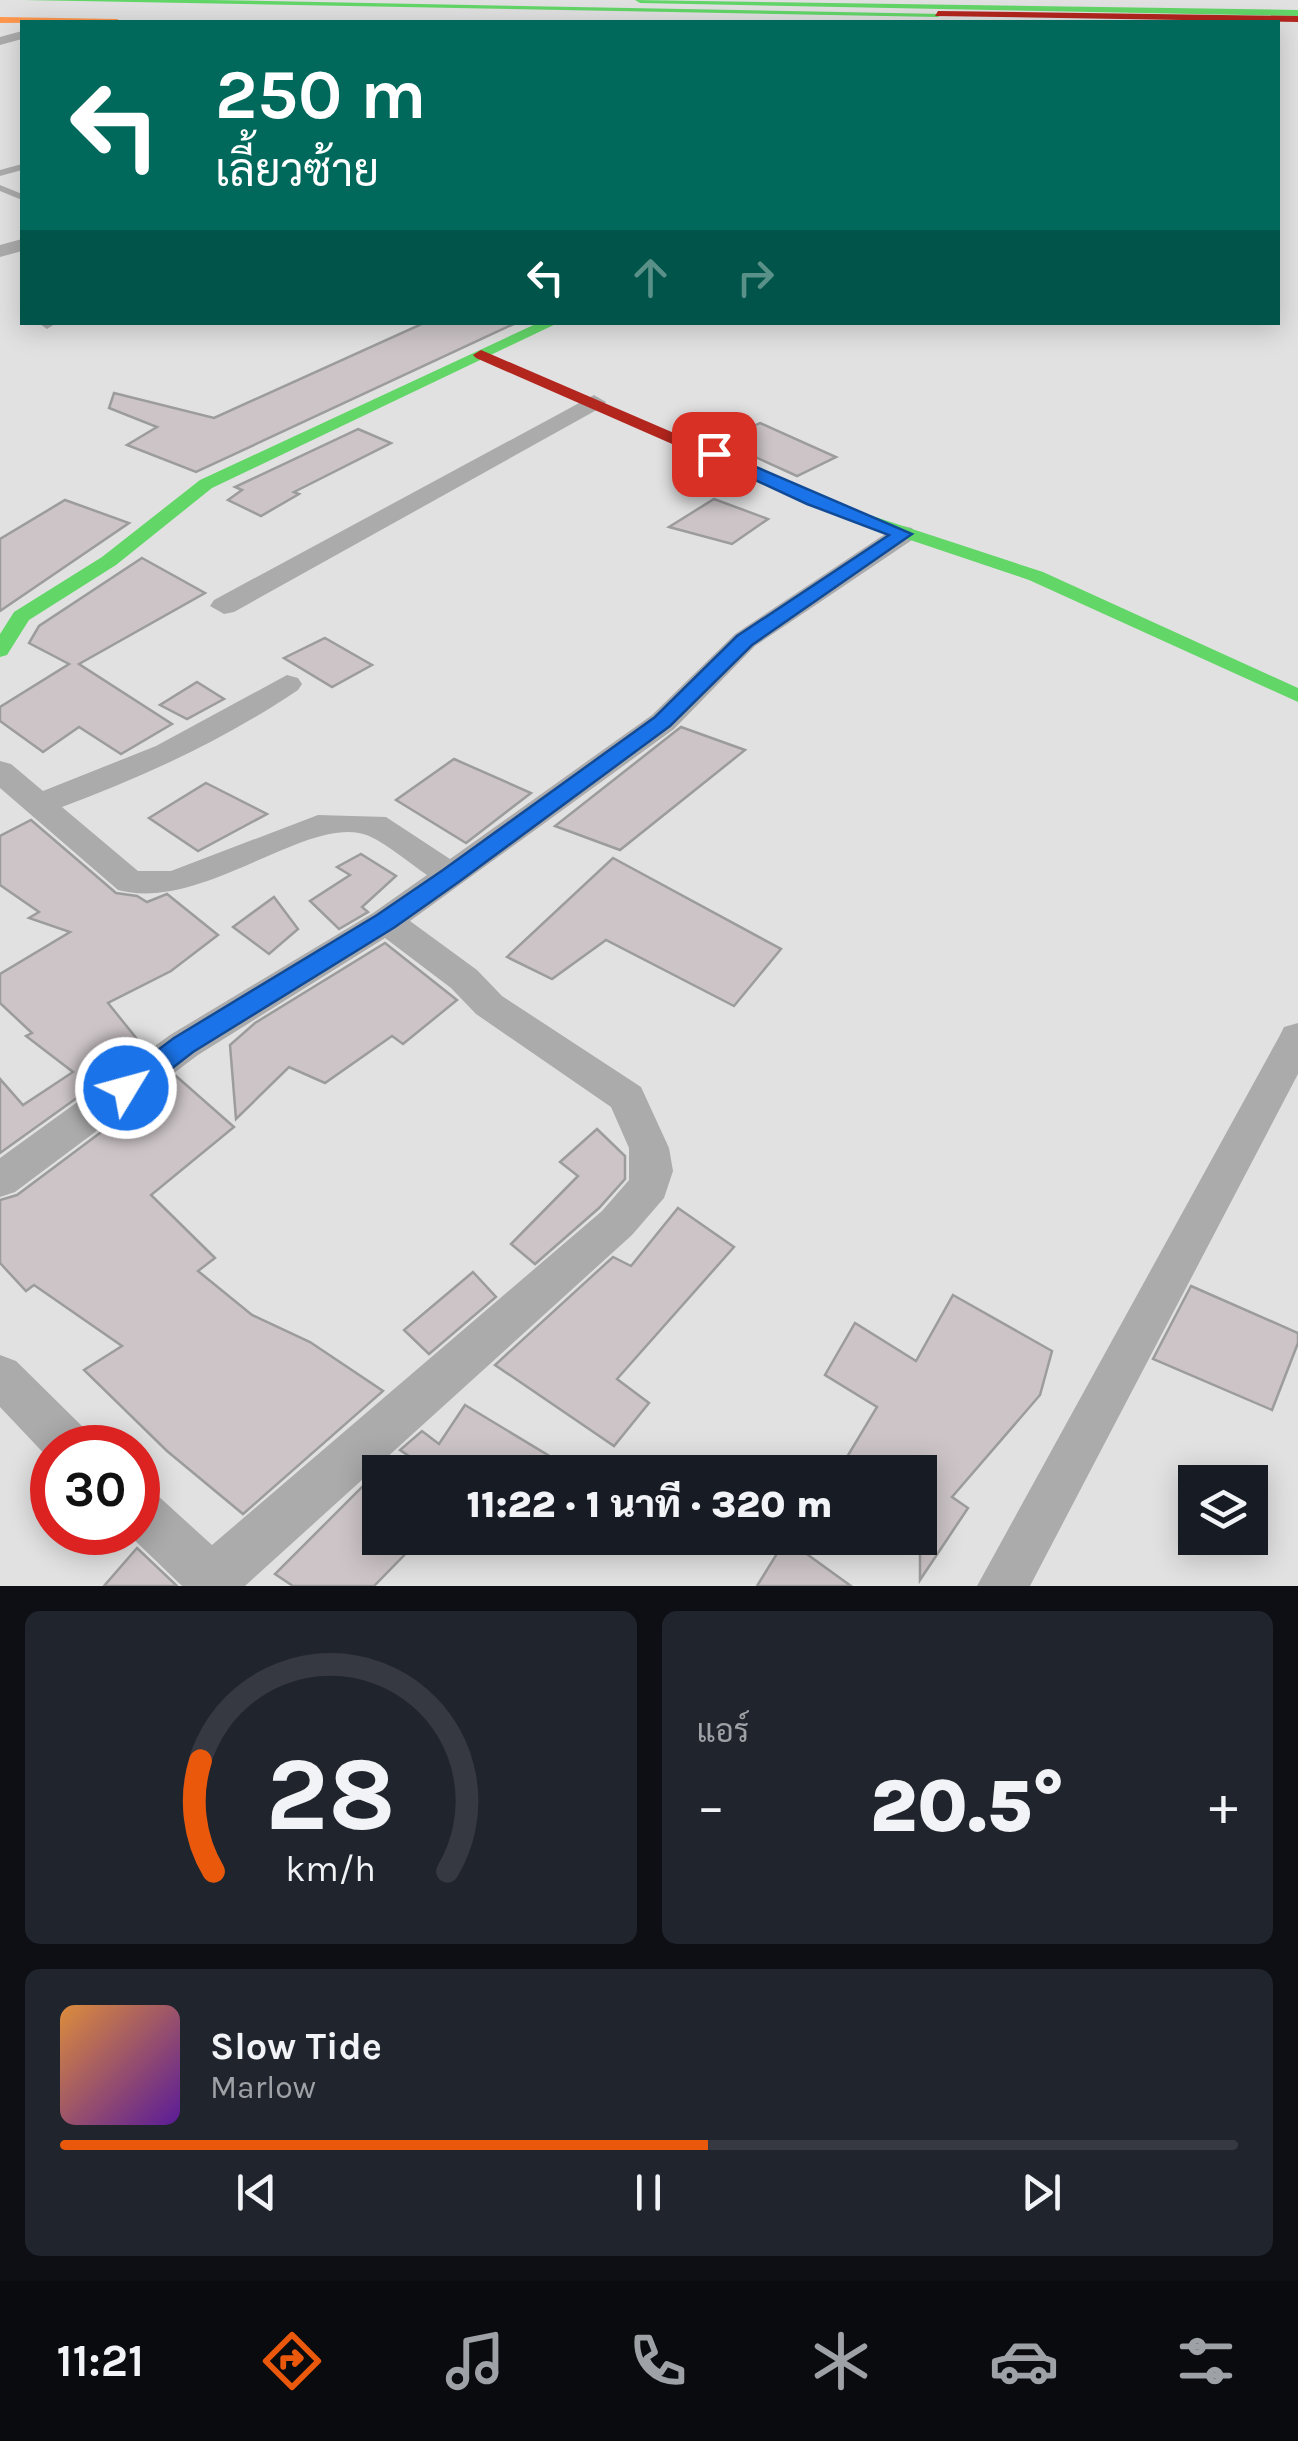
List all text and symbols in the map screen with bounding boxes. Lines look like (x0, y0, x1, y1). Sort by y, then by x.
text: 250 m (215, 54, 427, 136)
icon: left (50, 60, 180, 190)
text: เลี้ยวซ้าย (215, 145, 379, 197)
icon: left (518, 250, 573, 305)
icon: ahead (623, 250, 678, 305)
icon: right (728, 250, 783, 305)
pin (672, 412, 757, 497)
icon: arrive (687, 427, 742, 482)
position arrow (74, 1036, 178, 1140)
speed limit sign: 30 (30, 1425, 160, 1555)
map controls (1178, 1465, 1268, 1555)
button: layers (1178, 1465, 1268, 1555)
text: 11:22 · 1 นาที · 320 m (467, 1482, 832, 1527)
text: แอร์ (697, 1713, 749, 1750)
text: 28 (266, 1734, 396, 1855)
text: 20.5° (870, 1762, 1065, 1850)
text: − (697, 1774, 725, 1838)
text: + (1209, 1774, 1238, 1838)
text: km/h (285, 1848, 376, 1890)
text: Slow Tide (210, 2024, 382, 2069)
text: Marlow (210, 2069, 316, 2106)
icon: previous (229, 2165, 284, 2220)
icon: pause (621, 2165, 676, 2220)
icon: next (1014, 2165, 1069, 2220)
icon: directions (257, 2326, 327, 2396)
icon: music (440, 2326, 510, 2396)
icon: phone (623, 2326, 693, 2396)
icon: climate (806, 2326, 876, 2396)
icon: car (989, 2326, 1059, 2396)
icon: filters (1171, 2326, 1241, 2396)
text: 11:21 (56, 2335, 144, 2387)

